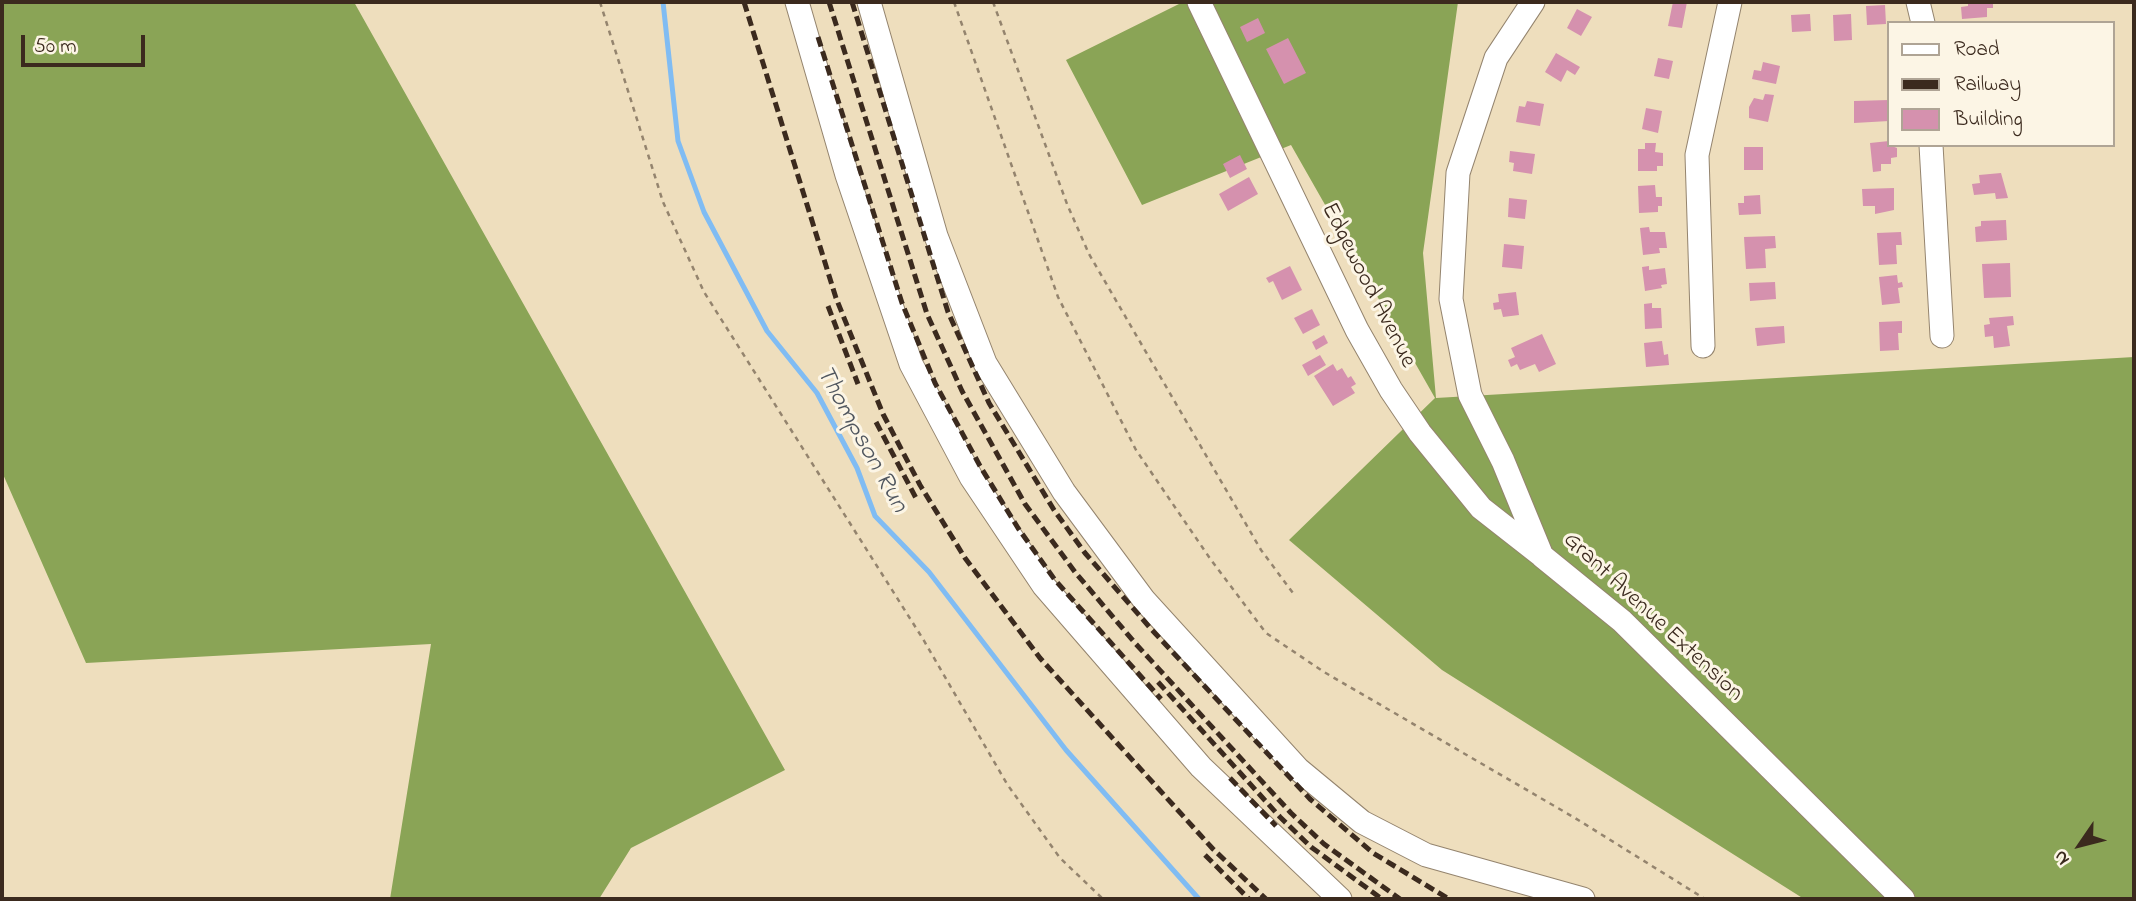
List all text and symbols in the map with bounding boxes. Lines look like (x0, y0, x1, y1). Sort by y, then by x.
scale bar (24, 21, 149, 65)
legend (1888, 21, 2115, 147)
text: 50 m (34, 32, 77, 62)
text: Road (1954, 35, 2000, 65)
text: Railway (1954, 70, 2021, 100)
text: Building (1954, 105, 2023, 135)
street label: Edgewood Avenue (1313, 199, 1421, 373)
water label: Thompson Run (807, 361, 913, 519)
street label: Grant Avenue Extension (1556, 527, 1748, 709)
north arrow (2045, 810, 2115, 880)
text: N (2048, 844, 2077, 870)

